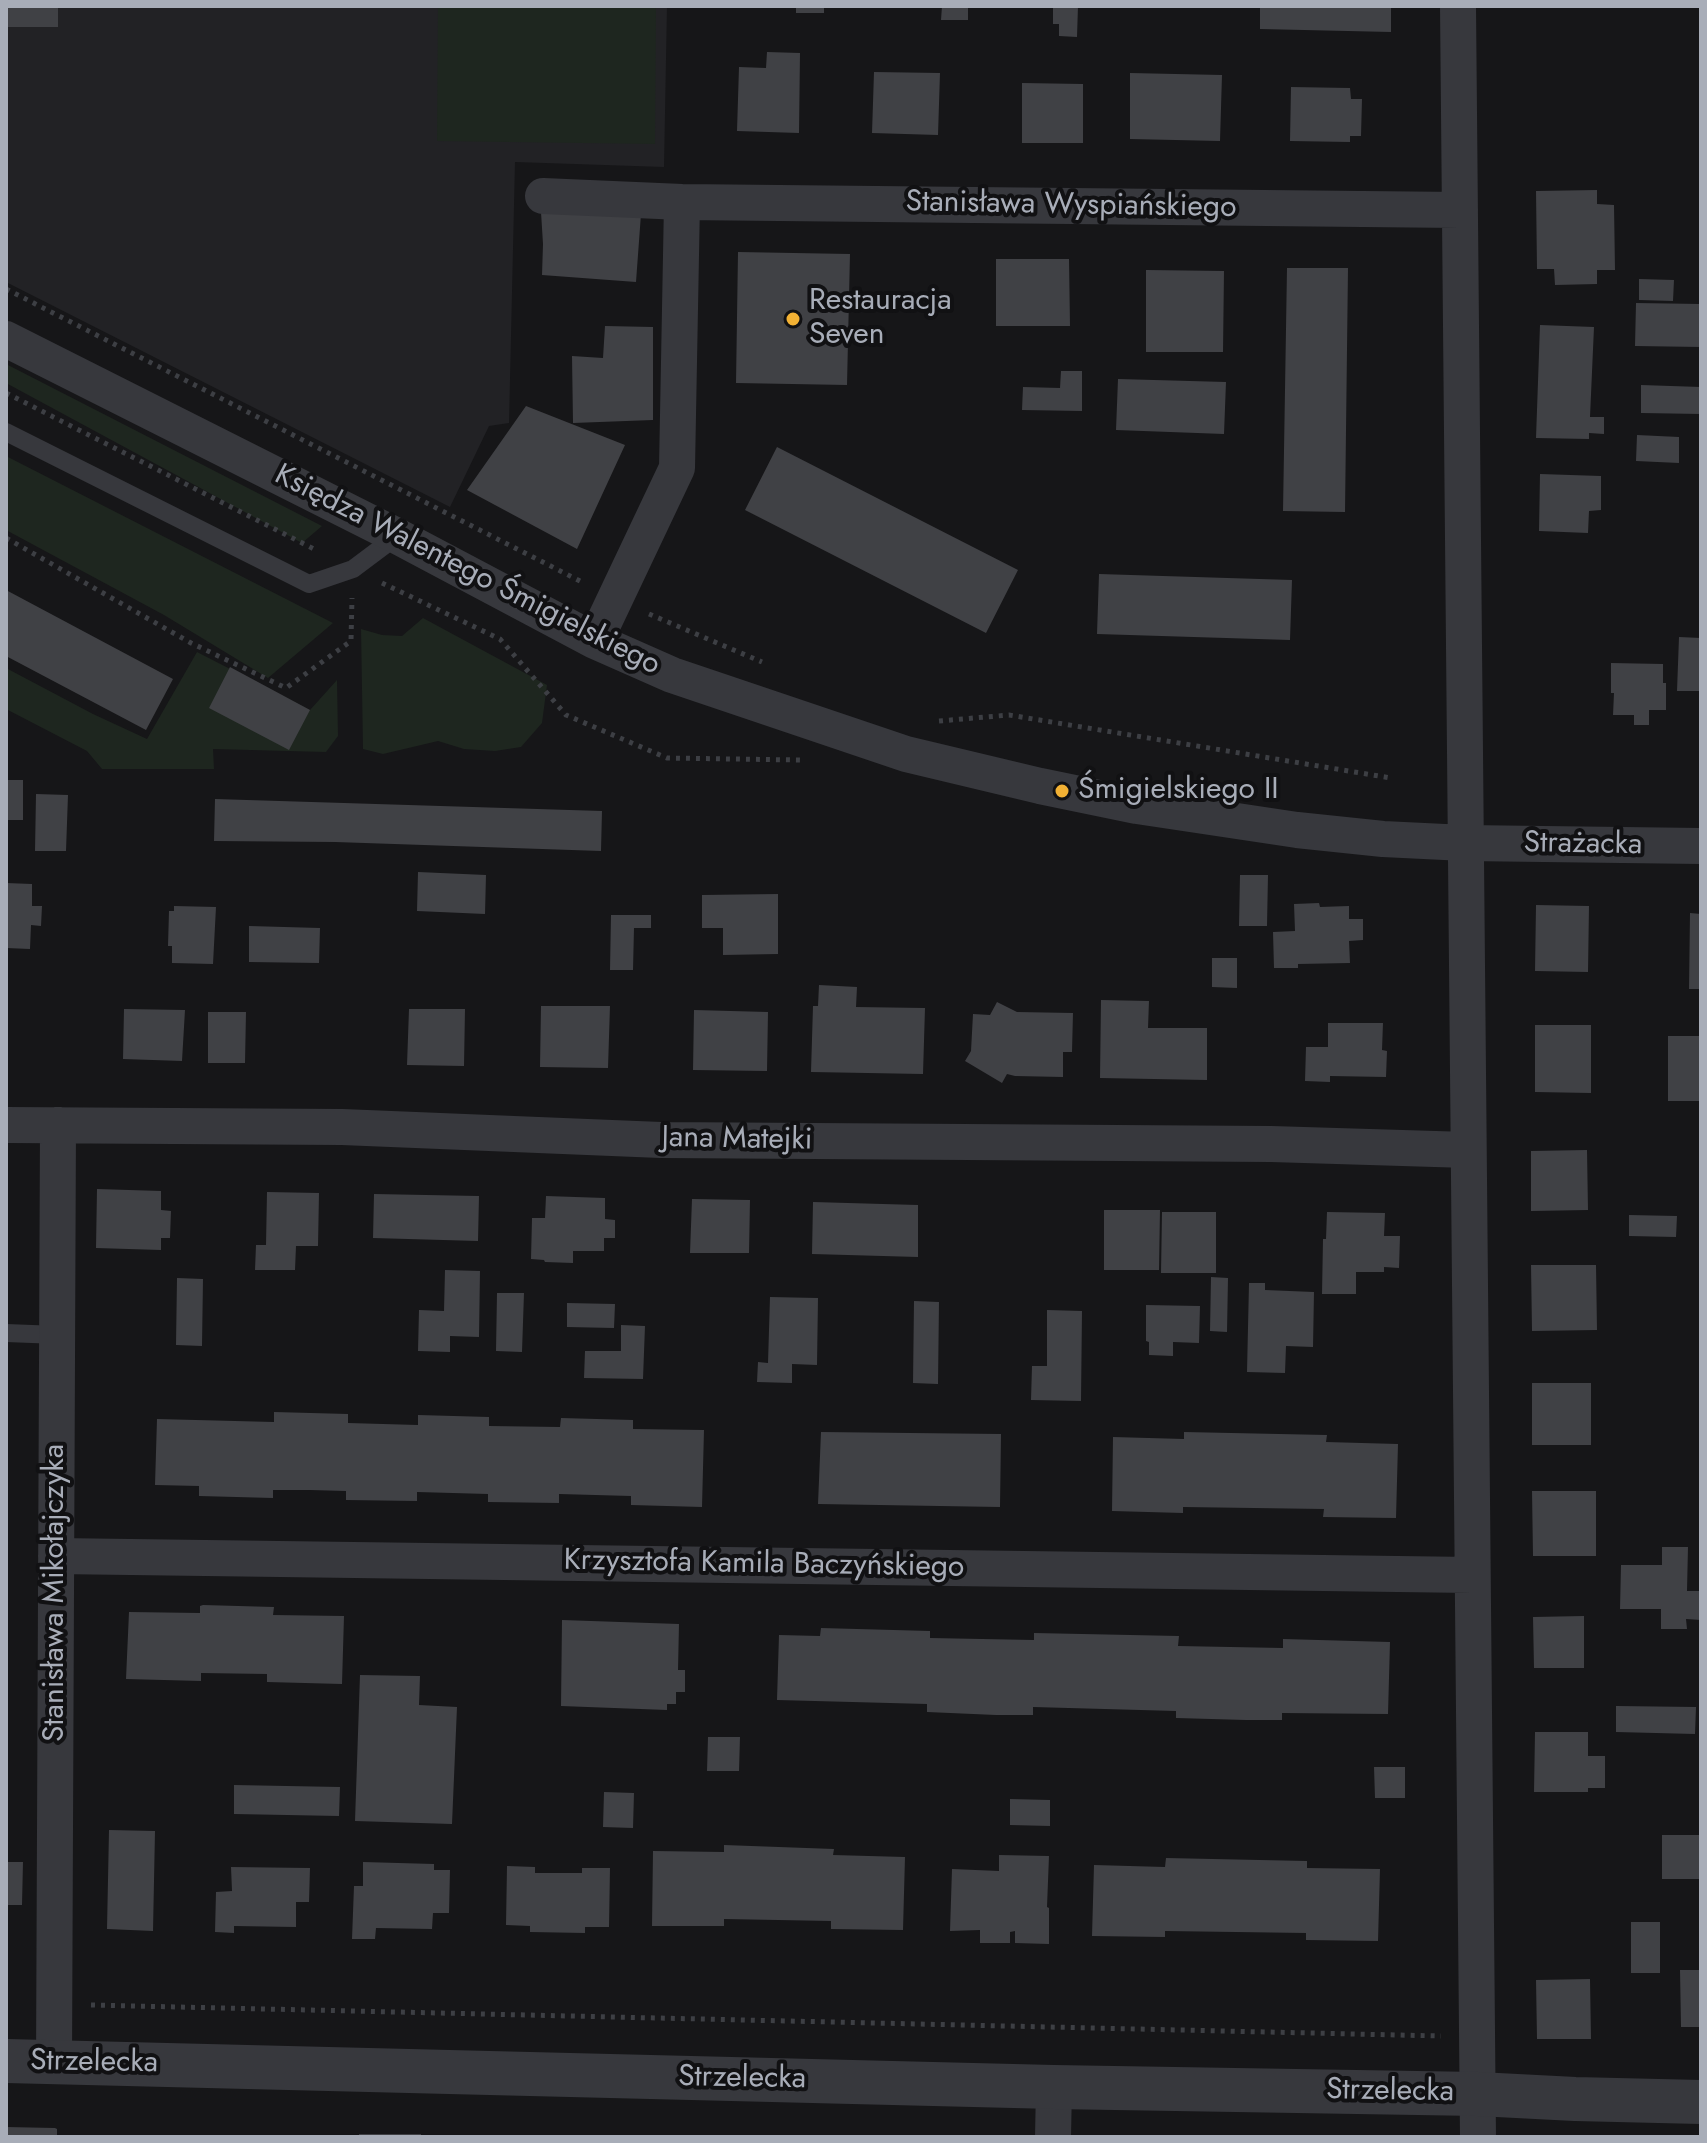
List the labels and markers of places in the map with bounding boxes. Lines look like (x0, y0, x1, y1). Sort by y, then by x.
place label: Restauracja Seven (809, 284, 952, 354)
marker: Restauracja Seven (784, 310, 802, 328)
place label: Śmigielskiego II (1078, 773, 1279, 809)
marker: Śmigielskiego II (1053, 782, 1071, 800)

